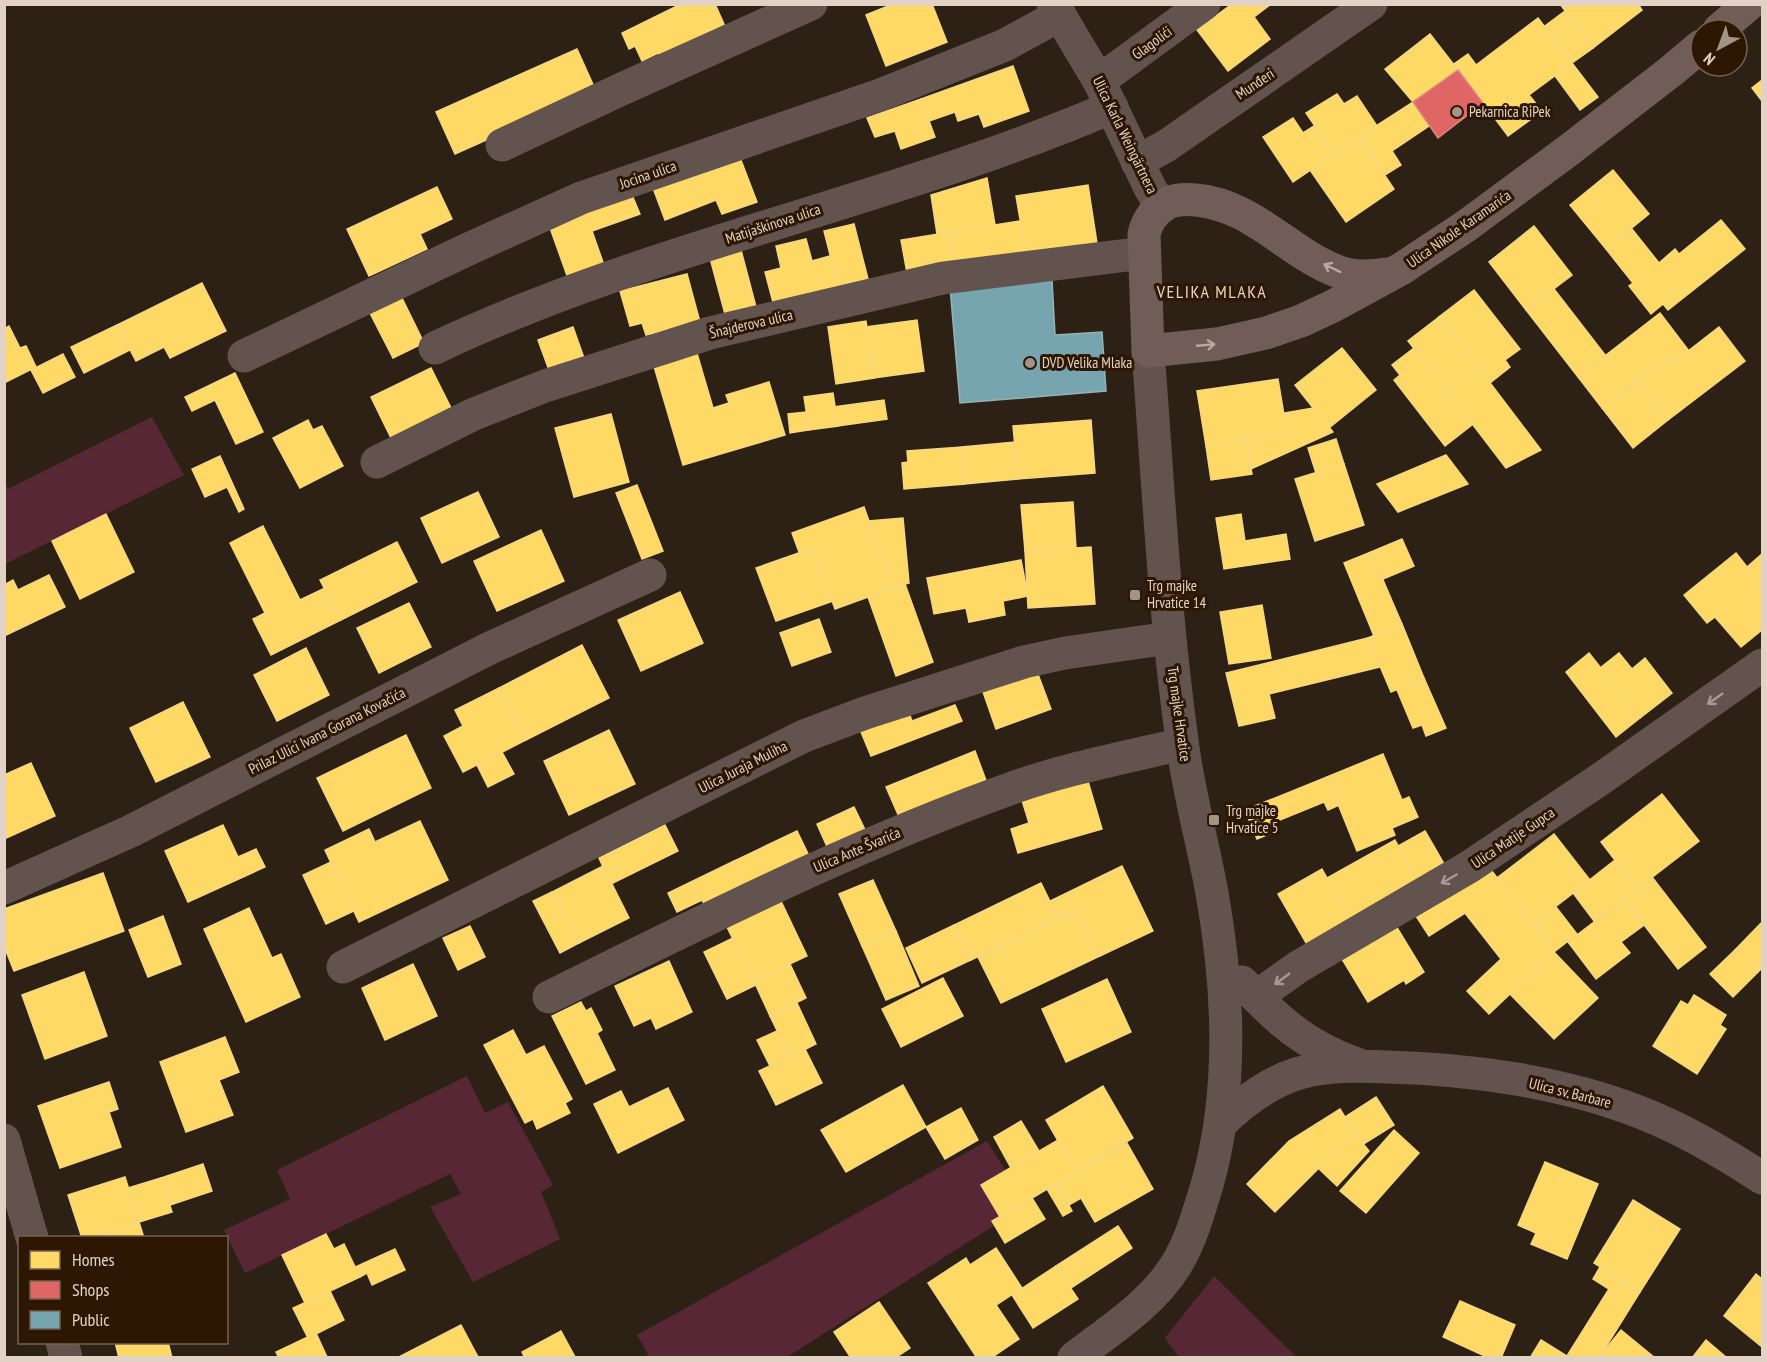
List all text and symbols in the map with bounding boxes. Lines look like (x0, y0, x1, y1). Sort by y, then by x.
north arrow (1689, 18, 1749, 78)
street label: Glagolići (1128, 22, 1176, 64)
text: N (1699, 49, 1719, 70)
street label: Munđeri (1232, 64, 1278, 103)
street label: Ulica Karla Weingärtnera (1089, 73, 1162, 197)
place label: Pekarnica RiPek (1469, 102, 1551, 121)
marker: Pekarnica RiPek (1450, 105, 1464, 119)
street label: Jocina ulica (616, 156, 679, 193)
street label: Ulica Nikole Karamarića (1403, 186, 1515, 272)
street label: Matijaškinova ulica (723, 199, 823, 248)
one-way arrow (1324, 262, 1342, 274)
district label: VELIKA MLAKA (1156, 280, 1267, 303)
street label: Šnajderova ulica (707, 305, 794, 342)
one-way arrow (1196, 339, 1216, 350)
place label: DVD Velika Mlaka (1042, 353, 1132, 372)
marker: DVD Velika Mlaka (1023, 356, 1037, 370)
place label: Trg majke Hrvatice 14 (1147, 576, 1207, 612)
marker: Trg majke Hrvatice 14 (1128, 588, 1142, 602)
street label: Trg majke Hrvatice (1163, 665, 1196, 763)
street label: Prilaz Ulici Ivana Gorana Kovačića (245, 683, 408, 778)
one-way arrow (1708, 693, 1724, 705)
street label: Ulica Juraja Muliha (695, 736, 790, 797)
place label: Trg majke Hrvatice 5 (1226, 801, 1279, 837)
street label: Ulica Matije Gupca (1467, 803, 1558, 872)
marker: Trg majke Hrvatice 5 (1207, 813, 1221, 827)
street label: Ulica Ante Švarića (810, 823, 903, 876)
one-way arrow (1441, 873, 1458, 885)
one-way arrow (1274, 972, 1290, 985)
street label: Ulica sv. Barbare (1527, 1073, 1613, 1112)
legend (18, 1236, 228, 1344)
text: Homes (72, 1248, 115, 1271)
text: Shops (72, 1278, 109, 1301)
text: Public (72, 1308, 110, 1331)

